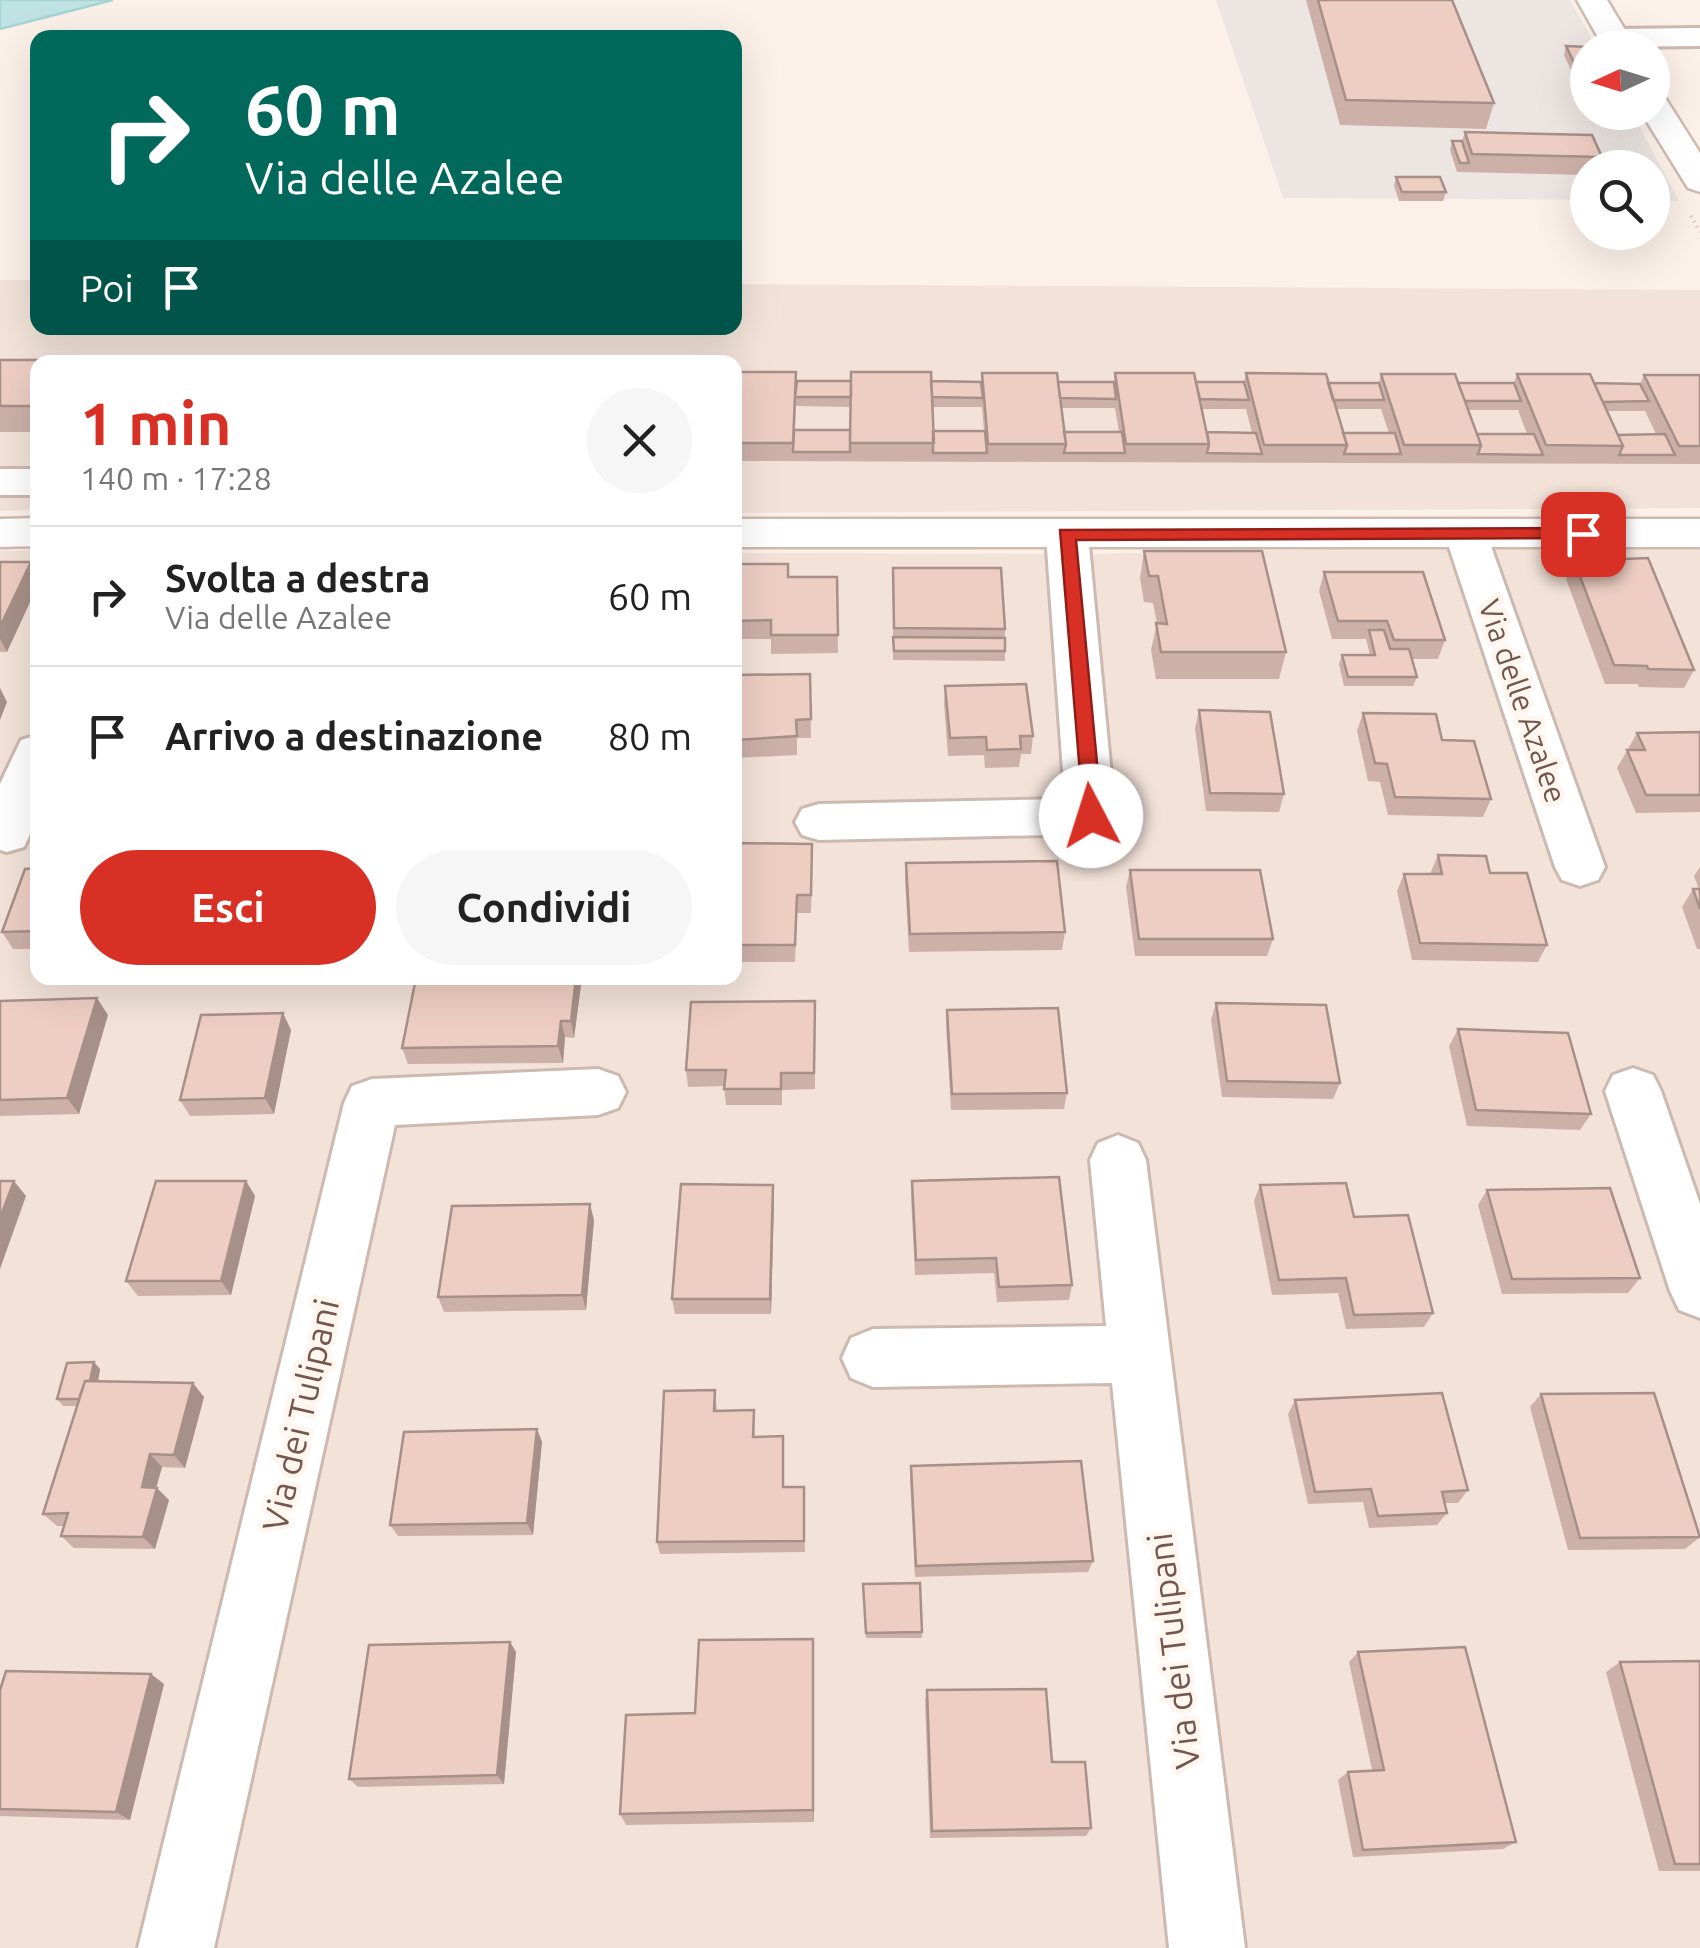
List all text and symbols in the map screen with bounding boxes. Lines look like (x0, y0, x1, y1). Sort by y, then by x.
north arrow (1570, 30, 1670, 130)
map controls (1570, 30, 1670, 250)
icon: right (80, 70, 210, 200)
text: 60 m (245, 70, 401, 148)
button: search (1570, 150, 1670, 250)
text: Via delle Azalee (245, 152, 564, 203)
icon: arrive (154, 260, 209, 315)
text: Poi (80, 267, 134, 309)
button: close (587, 388, 692, 493)
text: 1 min (80, 389, 232, 456)
text: 140 m · 17:28 (80, 460, 272, 496)
pin (1541, 492, 1626, 577)
icon: arrive (1556, 507, 1611, 562)
text: Svolta a destra (165, 557, 430, 599)
icon: right (80, 569, 135, 624)
text: 60 m (608, 575, 692, 617)
street label: Via delle Azalee (1472, 595, 1574, 807)
text: Via delle Azalee (165, 599, 392, 635)
icon: arrive (80, 709, 135, 764)
text: Arrivo a destinazione (165, 715, 543, 757)
text: 80 m (608, 715, 692, 757)
position arrow (1039, 764, 1143, 868)
button: Esci (80, 850, 376, 965)
button: Condividi (396, 850, 692, 965)
street label: Via dei Tulipani (254, 1295, 346, 1535)
street label: Via dei Tulipani (1139, 1531, 1207, 1771)

